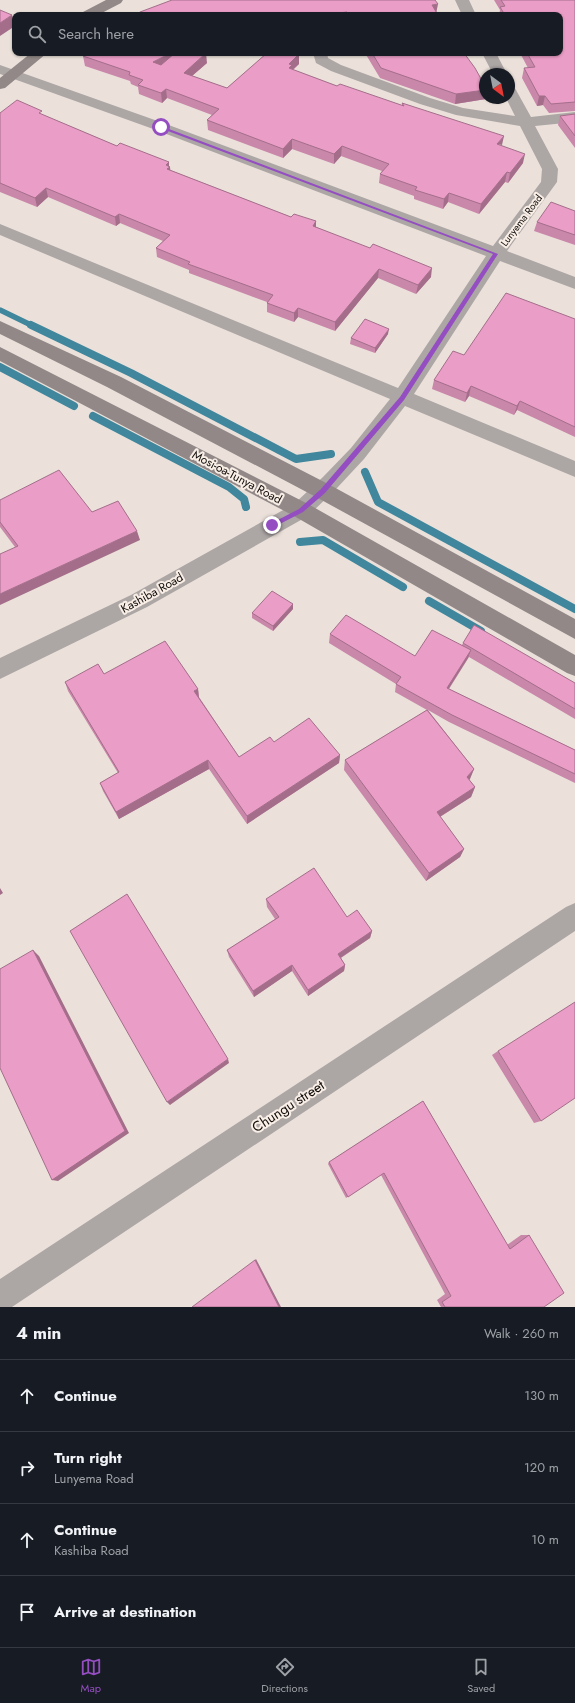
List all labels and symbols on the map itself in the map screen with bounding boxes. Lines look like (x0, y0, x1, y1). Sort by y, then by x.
north arrow (479, 68, 515, 104)
route start (152, 118, 170, 136)
street label: Lunyema Road (497, 191, 546, 249)
street label: Mosi-oa-Tunya Road (189, 446, 285, 508)
route end (263, 516, 281, 534)
street label: Kashiba Road (118, 568, 186, 618)
street label: Chungu street (248, 1075, 329, 1137)

